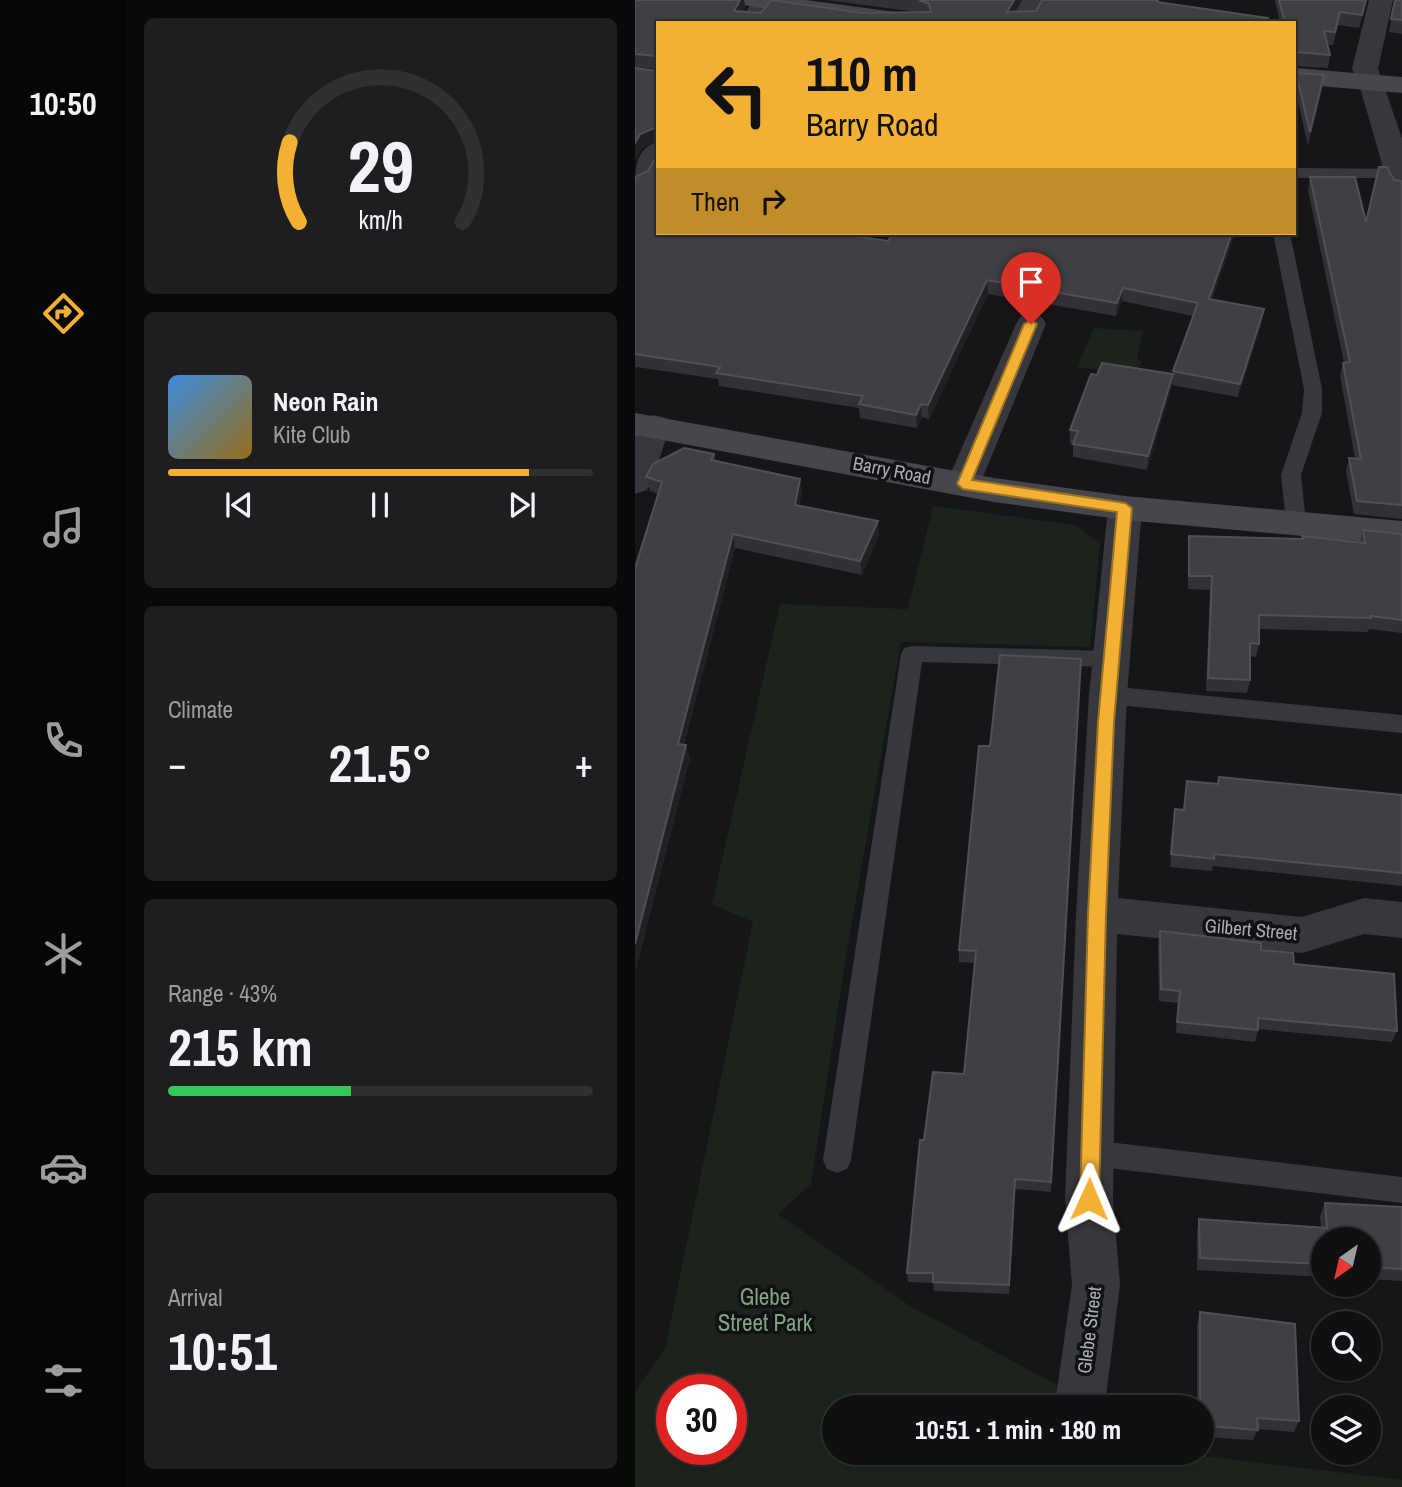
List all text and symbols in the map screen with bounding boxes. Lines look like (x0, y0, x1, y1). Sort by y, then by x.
text: 110 m (806, 40, 918, 106)
icon: left (691, 49, 782, 140)
text: 10:50 (29, 82, 97, 125)
text: Barry Road (806, 103, 939, 146)
text: 29 (347, 117, 414, 215)
icon: right (754, 182, 792, 220)
text: Then (691, 184, 740, 219)
text: km/h (358, 203, 403, 237)
pin (1001, 252, 1061, 324)
icon: arrive (1012, 263, 1050, 301)
icon: directions (39, 289, 88, 338)
text: Neon Rain (273, 384, 378, 419)
text: Kite Club (273, 419, 351, 450)
street label: Barry Road (851, 450, 933, 490)
icon: previous (220, 486, 258, 524)
icon: pause (361, 486, 399, 524)
icon: next (503, 486, 541, 524)
icon: music (39, 503, 88, 552)
text: Climate (168, 694, 233, 725)
icon: phone (39, 716, 88, 765)
text: 21.5° (329, 728, 432, 798)
text: − (168, 738, 186, 789)
text: + (575, 738, 593, 789)
street label: Gilbert Street (1204, 912, 1299, 946)
icon: climate (39, 929, 88, 978)
text: Range · 43% (168, 978, 277, 1009)
text: 215 km (168, 1012, 313, 1082)
icon: car (39, 1143, 88, 1192)
position arrow (1052, 1162, 1126, 1236)
north arrow (1311, 1227, 1381, 1297)
map controls (1311, 1227, 1381, 1465)
park label: Glebe Street Park (718, 1281, 813, 1338)
text: Arrival (168, 1282, 223, 1313)
street label: Glebe Street (1071, 1284, 1107, 1375)
button: search (1311, 1311, 1381, 1381)
text: 10:51 (168, 1316, 277, 1386)
icon: filters (39, 1356, 88, 1405)
speed limit sign: 30 (656, 1374, 747, 1465)
button: layers (1311, 1395, 1381, 1465)
text: 10:51 · 1 min · 180 m (915, 1412, 1121, 1447)

